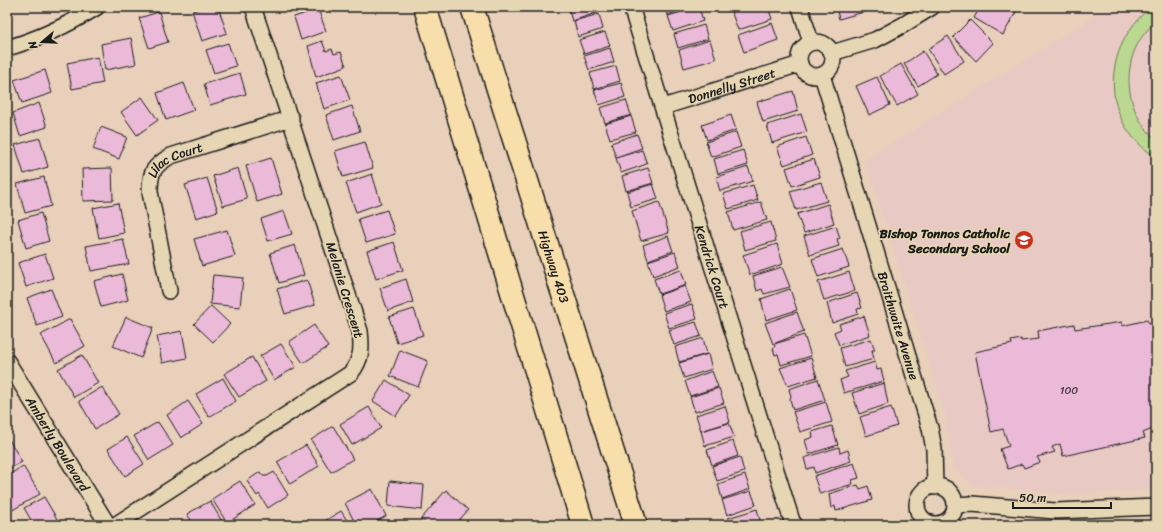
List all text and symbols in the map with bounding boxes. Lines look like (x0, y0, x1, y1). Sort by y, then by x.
north arrow (22, 22, 62, 62)
text: N (23, 38, 44, 53)
street label: Donnelly Street (685, 61, 779, 110)
street label: Lilac Court (140, 135, 206, 181)
street label: Kendrick Court (688, 222, 736, 312)
place label: Bishop Tonnos Catholic Secondary School (879, 222, 1011, 260)
street label: Highway 403 (532, 227, 576, 306)
school or university icon: Bishop Tonnos Catholic Secondary School (1013, 229, 1035, 251)
street label: Melanie Crescent (319, 239, 371, 341)
street label: Braithwaite Avenue (871, 268, 926, 383)
house number: 100 (1060, 381, 1078, 400)
street label: Amberly Boulevard (19, 391, 97, 497)
scale bar (1013, 484, 1111, 510)
text: 50 m (1019, 487, 1046, 509)

